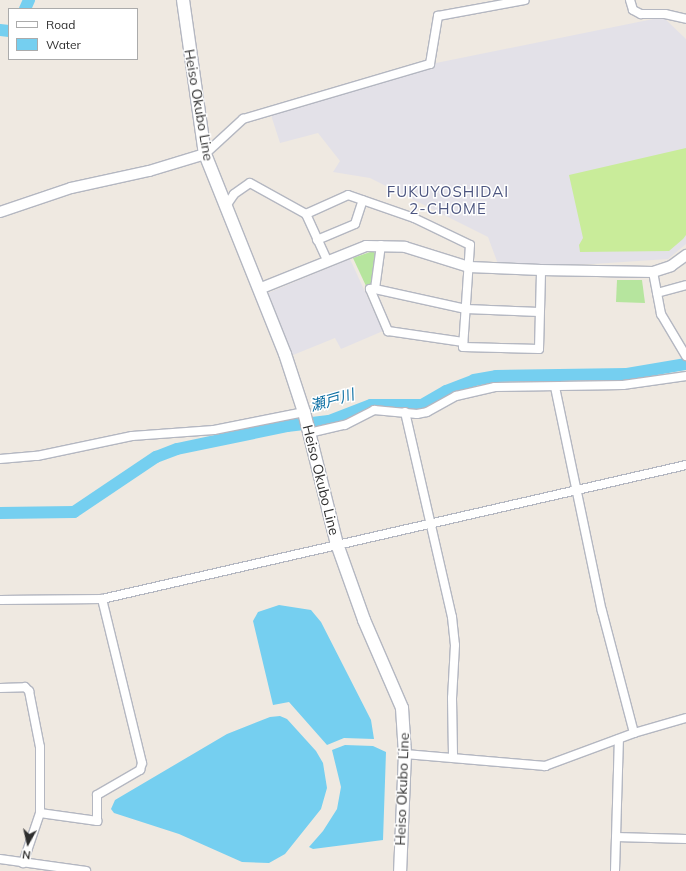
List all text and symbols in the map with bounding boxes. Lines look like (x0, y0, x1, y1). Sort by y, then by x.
legend (8, 8, 138, 60)
text: Road (46, 17, 75, 32)
text: Water (46, 37, 81, 52)
street label: Heiso Okubo Line (181, 48, 217, 162)
district label: FUKUYOSHIDAI 2-CHOME (387, 182, 509, 217)
water label: 瀬戸川 (308, 385, 356, 415)
street label: Heiso Okubo Line (299, 423, 343, 537)
street label: Heiso Okubo Line (392, 732, 412, 846)
north arrow (8, 823, 48, 863)
text: N (21, 847, 31, 862)

